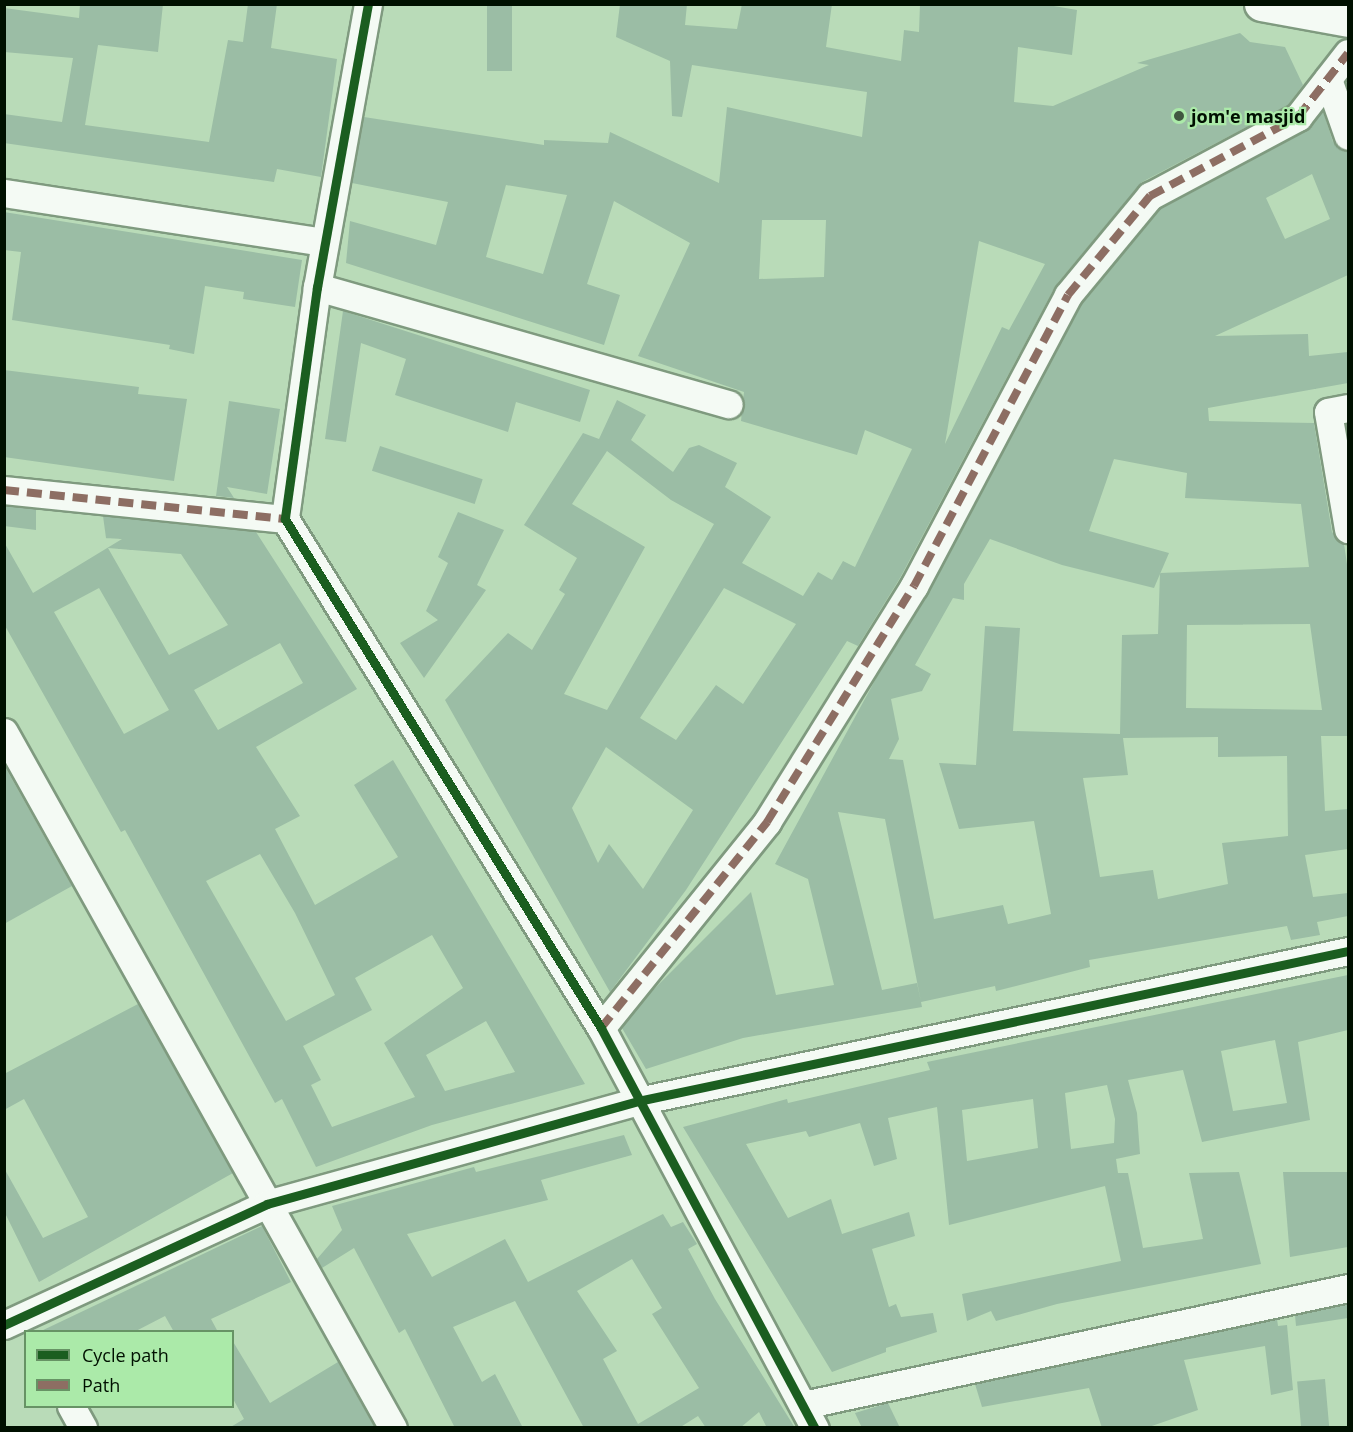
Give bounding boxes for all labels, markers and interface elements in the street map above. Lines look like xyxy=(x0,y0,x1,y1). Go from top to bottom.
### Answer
place label: jom'e masjid xyxy=(1191,105,1305,127)
marker: jom'e masjid xyxy=(1172,109,1186,123)
legend xyxy=(24,1330,234,1408)
text: Cycle path xyxy=(82,1343,169,1367)
text: Path xyxy=(82,1373,120,1397)

